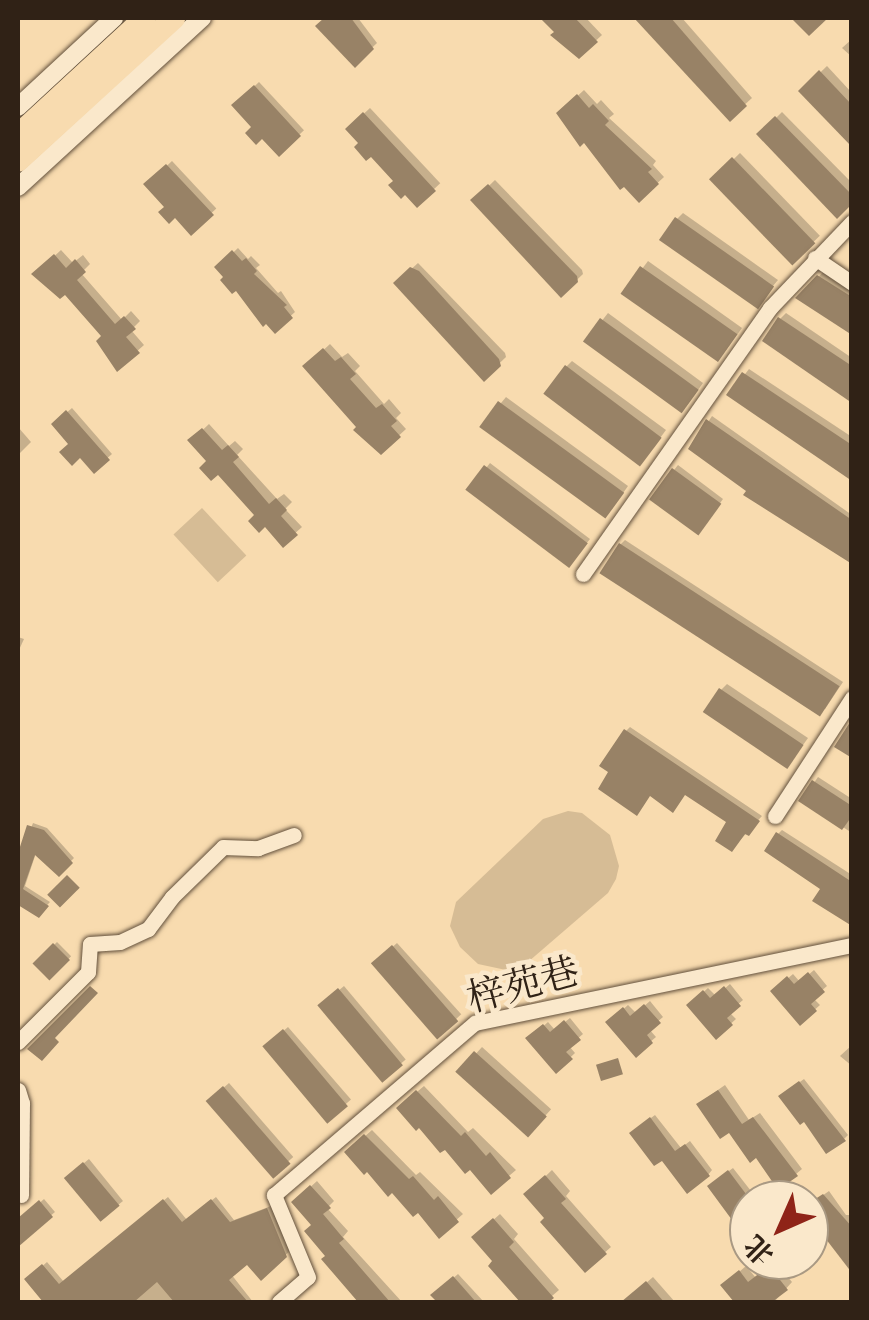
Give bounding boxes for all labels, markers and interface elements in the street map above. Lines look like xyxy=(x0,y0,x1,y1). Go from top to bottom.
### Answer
street label: 梓苑巷 xyxy=(462,948,584,1022)
north arrow xyxy=(729,1180,829,1280)
text: 北 xyxy=(737,1229,780,1272)

